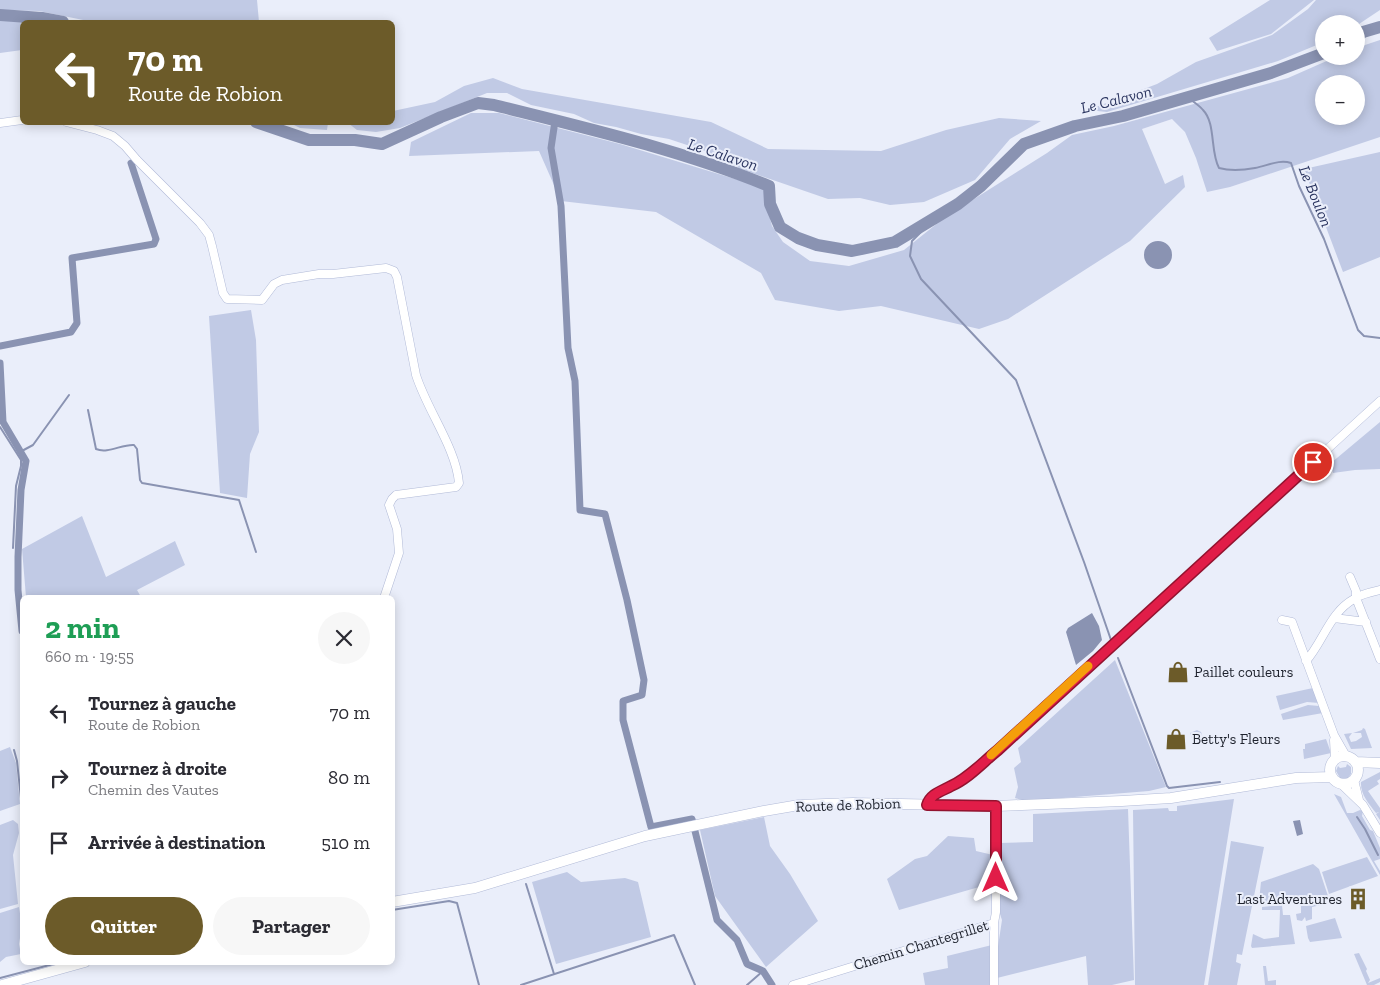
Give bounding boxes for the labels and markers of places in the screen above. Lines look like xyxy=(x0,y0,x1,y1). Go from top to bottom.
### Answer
pin xyxy=(1292,441,1334,483)
shop icon: Paillet couleurs xyxy=(1165,659,1191,685)
place label: Paillet couleurs xyxy=(1194,663,1293,681)
shop icon: Betty's Fleurs xyxy=(1163,726,1189,752)
place label: Betty's Fleurs xyxy=(1192,730,1280,748)
building icon: Last Adventures xyxy=(1345,886,1371,912)
place label: Last Adventures xyxy=(1237,890,1342,908)

